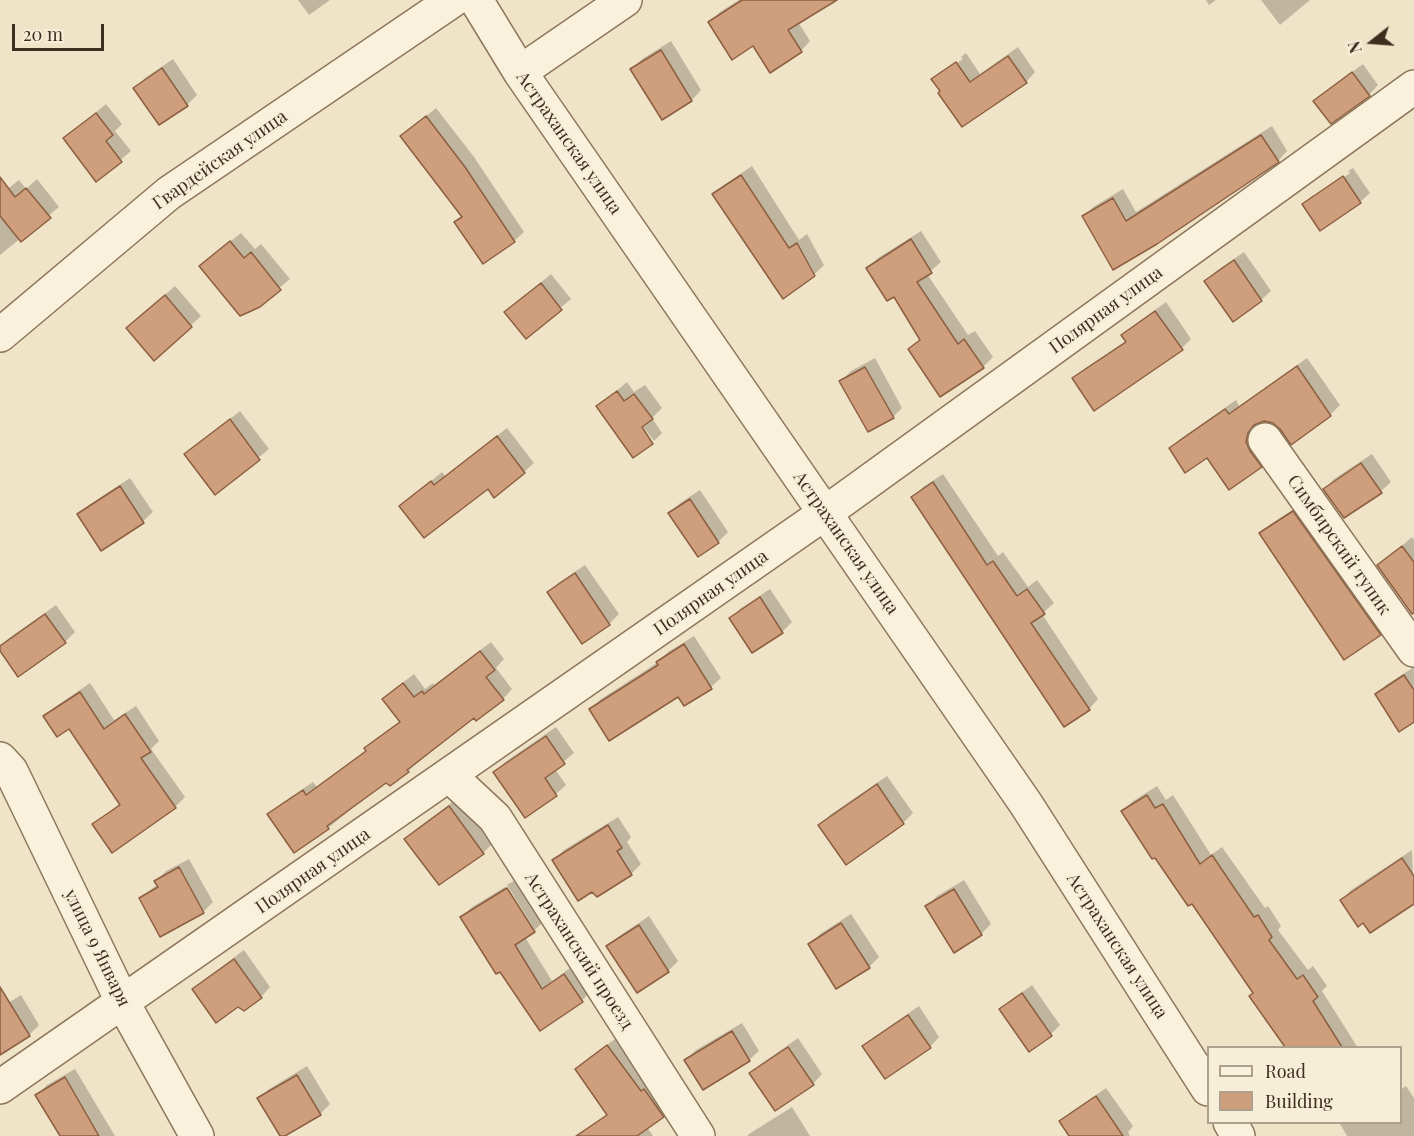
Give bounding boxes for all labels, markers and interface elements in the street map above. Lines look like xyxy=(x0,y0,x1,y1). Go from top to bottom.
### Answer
scale bar xyxy=(15,12,106,50)
north arrow xyxy=(1342,12,1402,72)
text: 20 m xyxy=(23,22,63,46)
text: N xyxy=(1343,39,1366,56)
street label: Астраханская улица xyxy=(512,67,626,219)
street label: Гвардейская улица xyxy=(149,106,291,214)
street label: Полярная улица xyxy=(1045,262,1167,358)
street label: Астраханская улица xyxy=(789,467,903,619)
street label: Симбирский тупик xyxy=(1283,471,1395,619)
street label: Полярная улица xyxy=(650,545,772,641)
street label: Полярная улица xyxy=(252,823,374,919)
street label: Астраханский проезд xyxy=(520,868,638,1034)
street label: Астраханская улица xyxy=(1062,869,1172,1023)
street label: улица 9 Января xyxy=(59,886,135,1010)
legend xyxy=(1207,1046,1402,1124)
text: Road xyxy=(1265,1059,1306,1083)
text: Building xyxy=(1265,1089,1333,1113)

